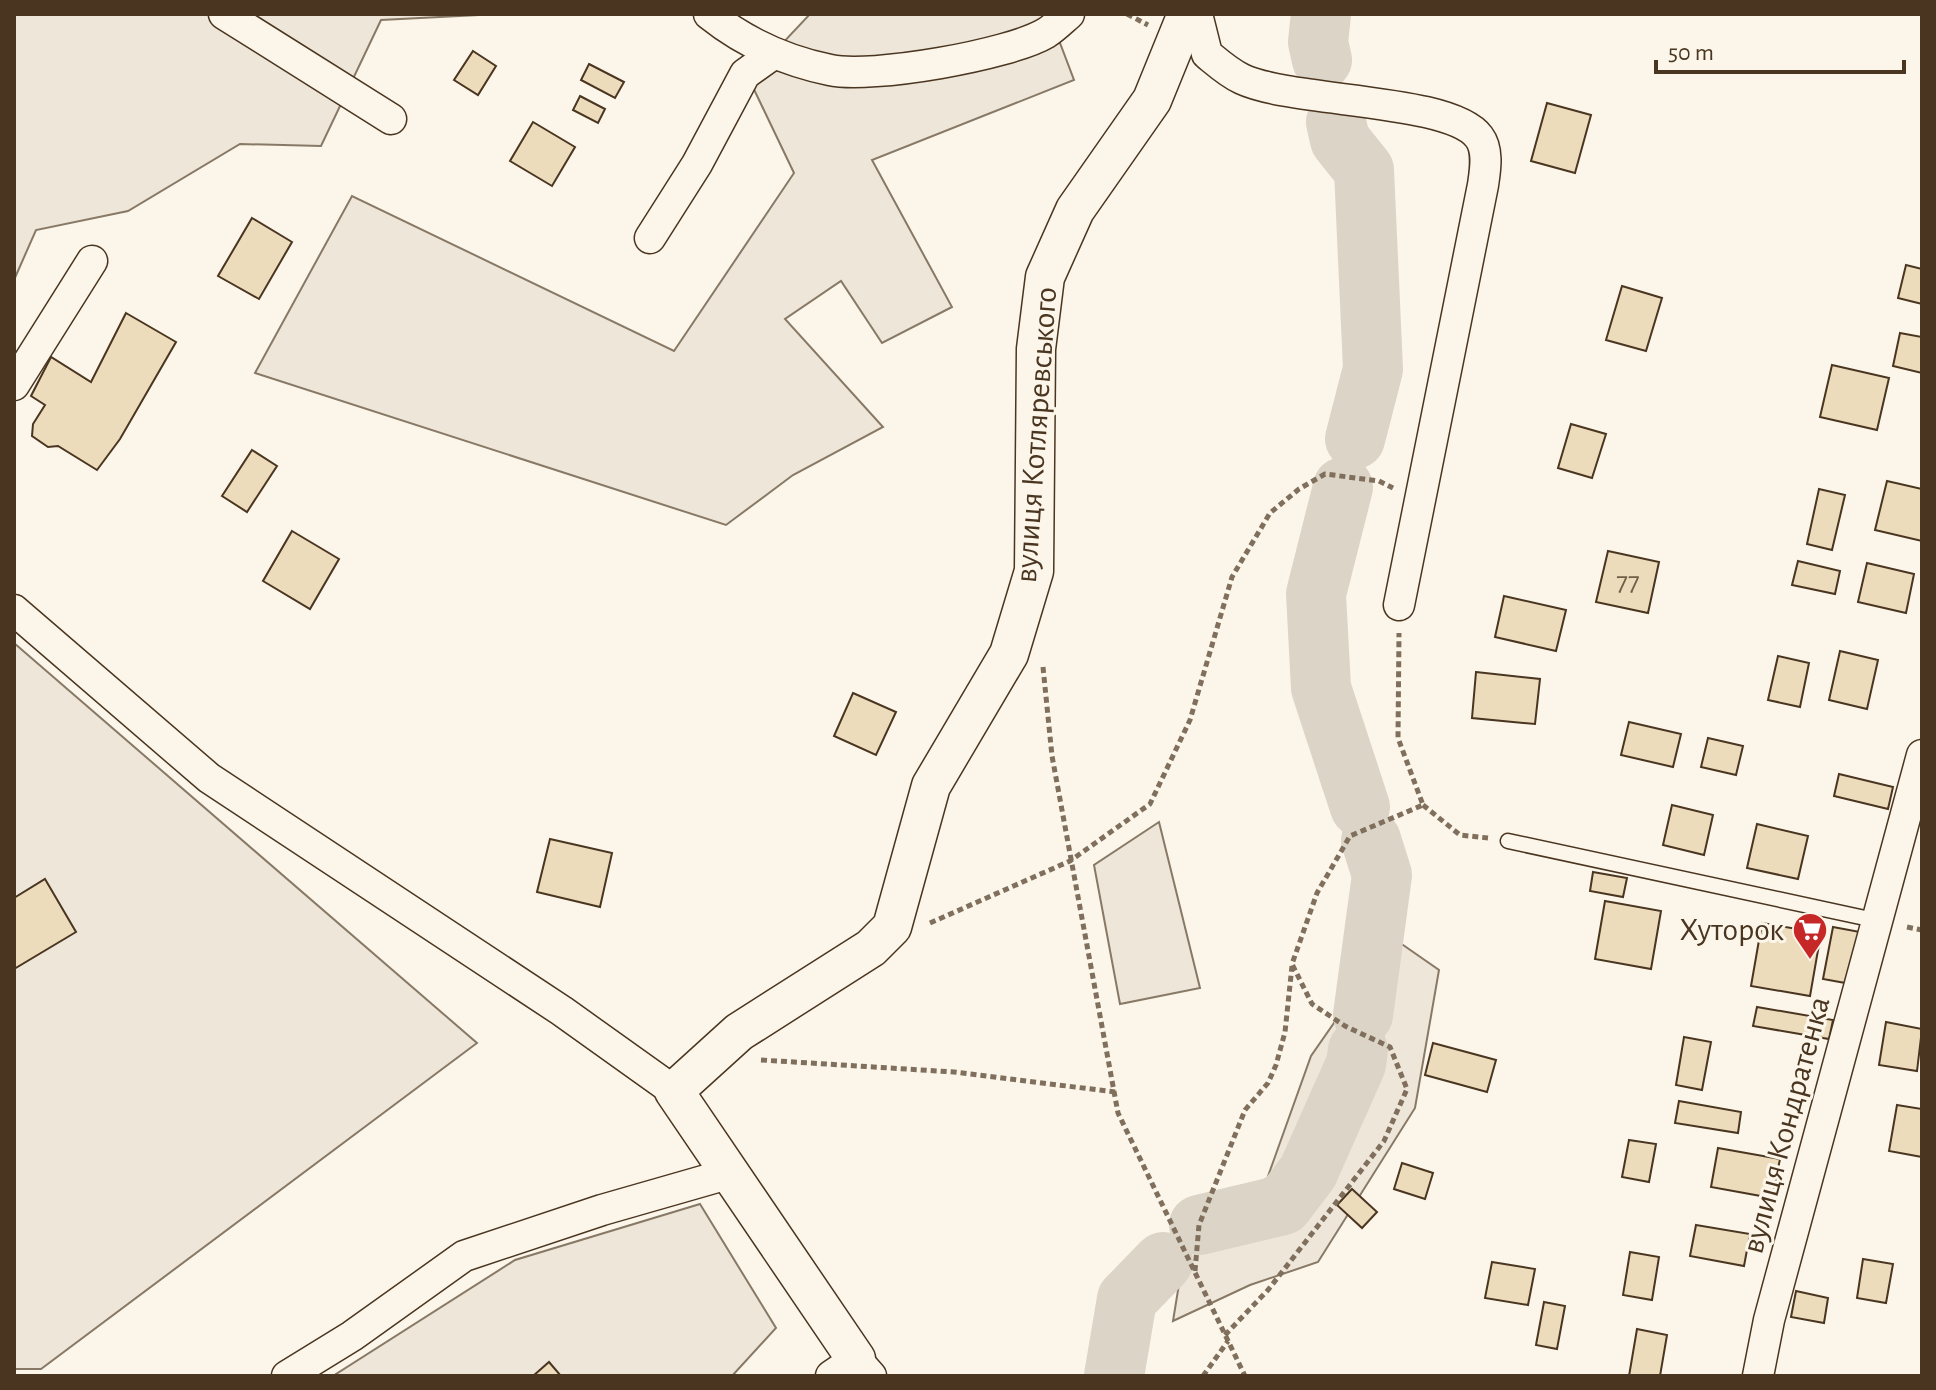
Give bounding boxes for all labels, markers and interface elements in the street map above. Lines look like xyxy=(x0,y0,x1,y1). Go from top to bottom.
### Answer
scale bar xyxy=(1656,24,1904,74)
text: 50 m xyxy=(1668,41,1714,65)
street label: вулиця Котляревського xyxy=(1010,286,1062,584)
house number: 77 xyxy=(1616,568,1640,596)
supermarket icon: Хуторок xyxy=(1791,911,1829,961)
place label: Хуторок xyxy=(1679,914,1784,946)
street label: вулиця Кондратенка xyxy=(1736,993,1836,1257)

